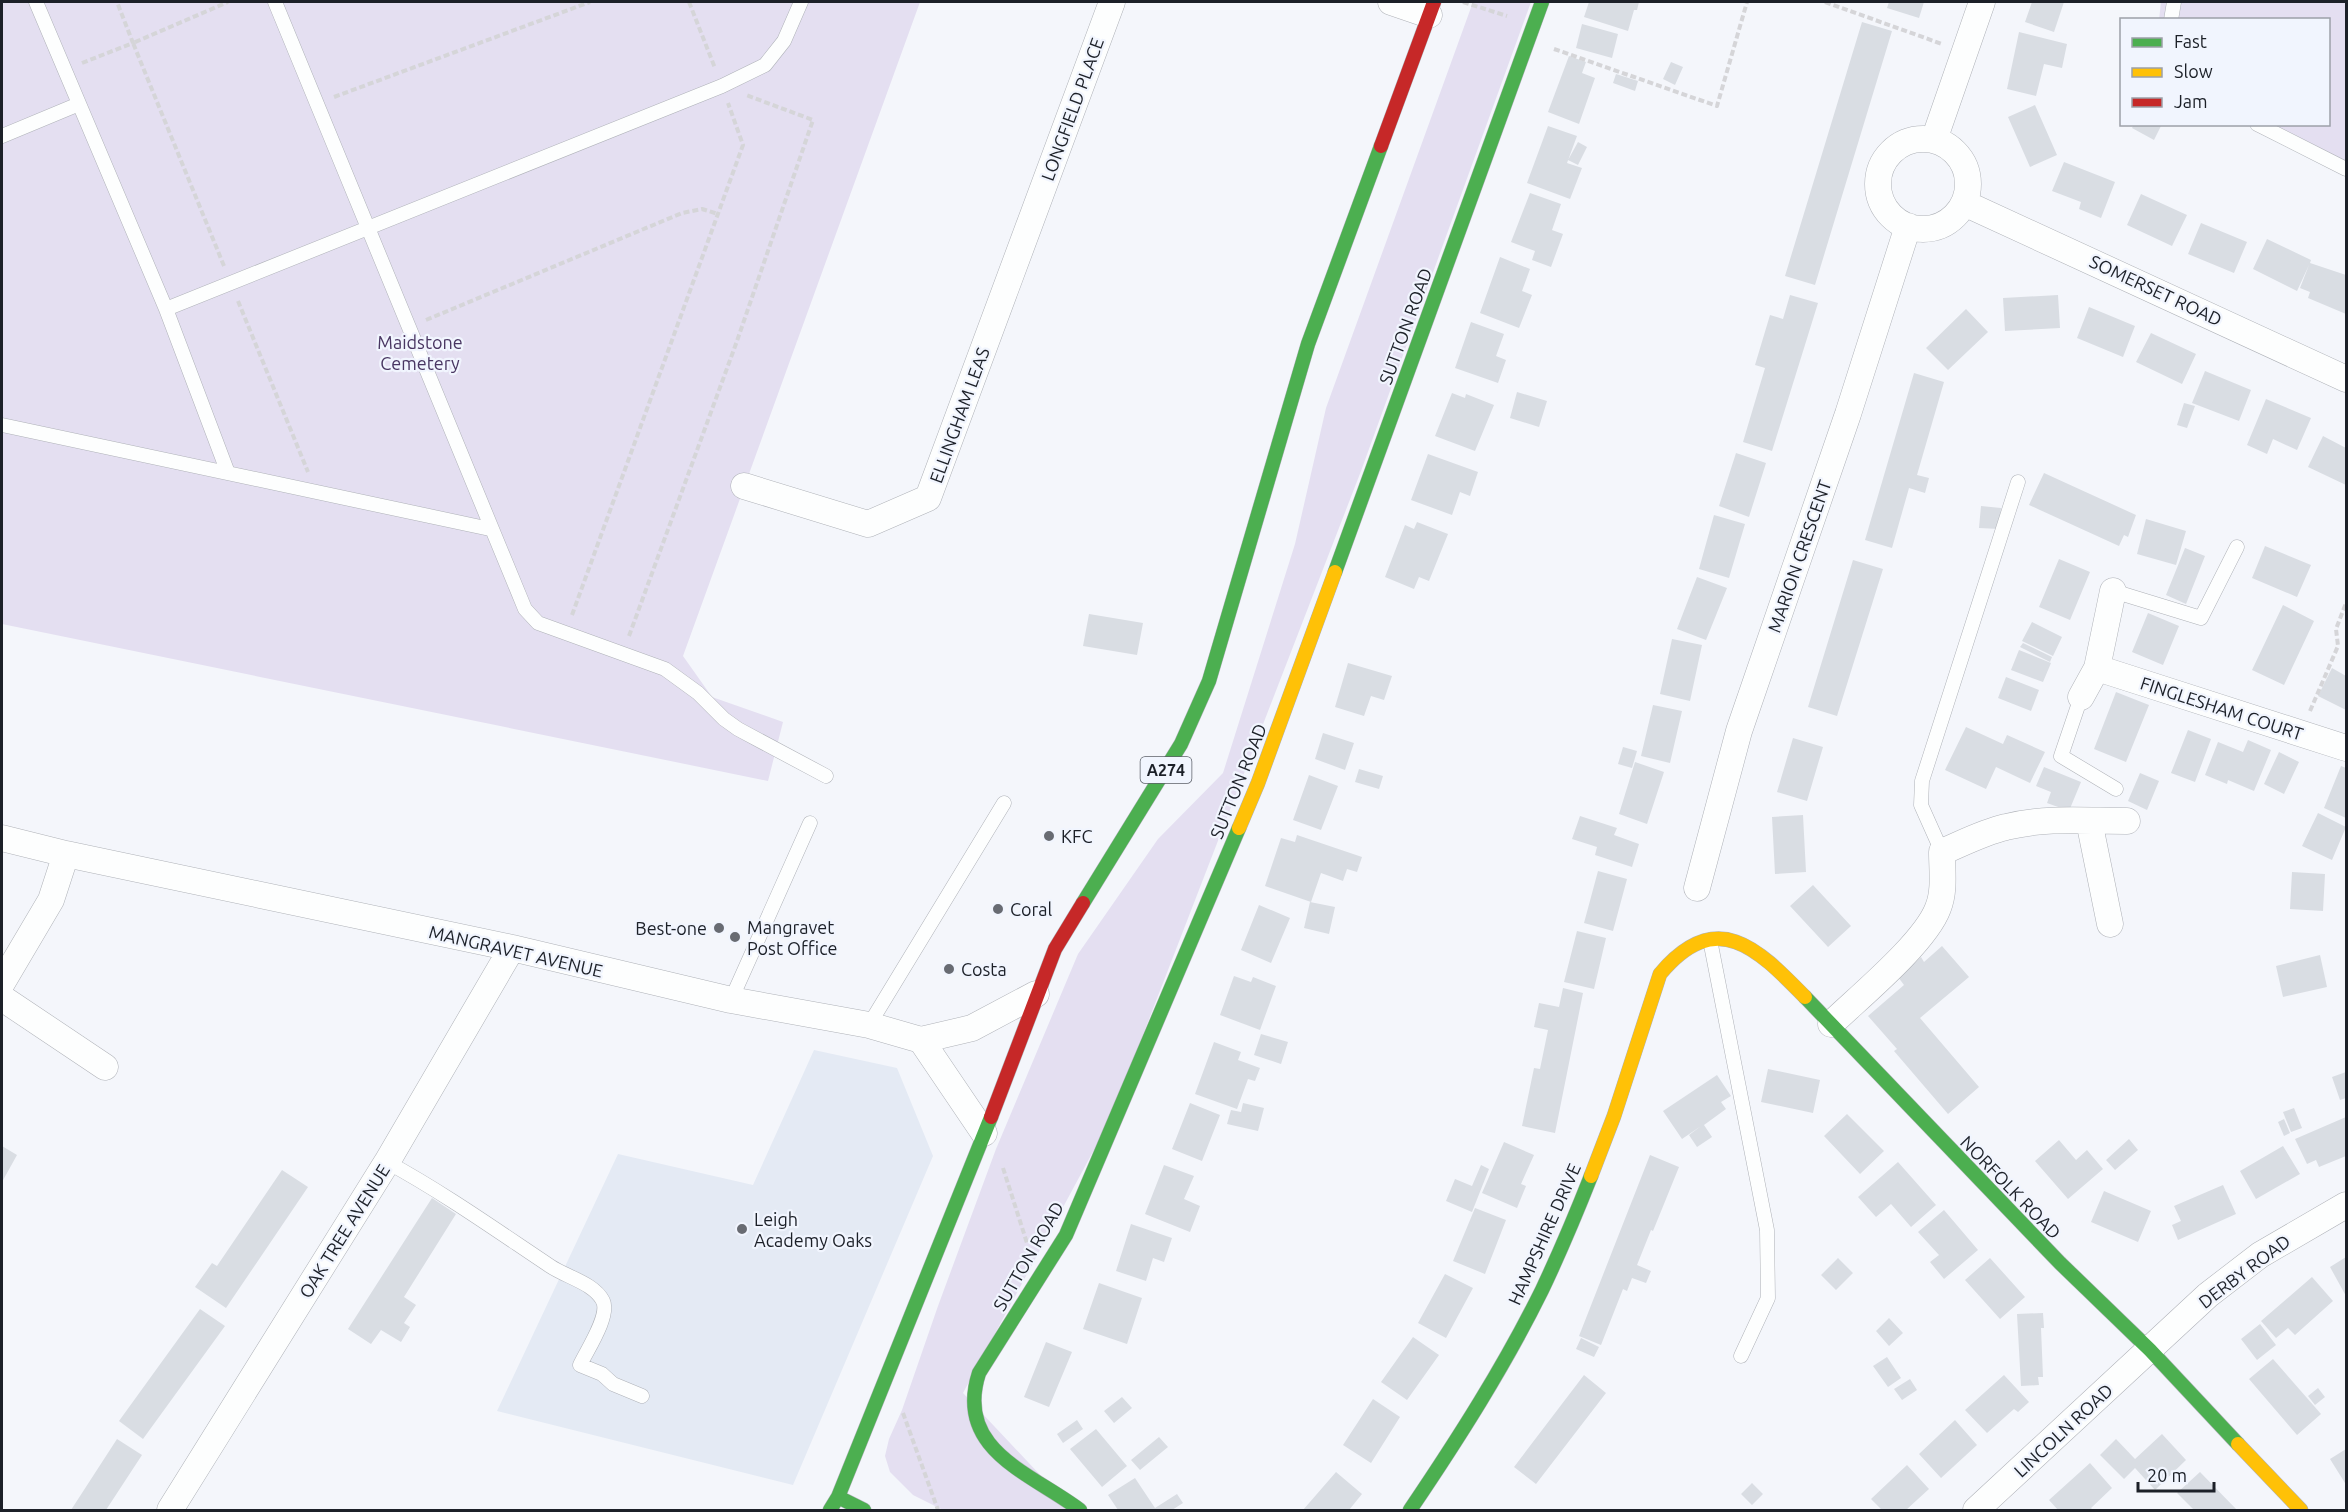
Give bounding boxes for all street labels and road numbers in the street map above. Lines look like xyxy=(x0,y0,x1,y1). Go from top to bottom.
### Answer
street label: LONGFIELD PLACE xyxy=(1037,35,1107,183)
street label: SOMERSET ROAD xyxy=(2087,251,2225,329)
street label: SUTTON ROAD xyxy=(1375,265,1435,387)
street label: ELLINGHAM LEAS xyxy=(925,344,993,486)
street label: MARION CRESCENT xyxy=(1764,477,1834,635)
street label: FINGLESHAM COURT xyxy=(2138,672,2306,744)
street label: SUTTON ROAD xyxy=(1206,721,1270,841)
road number: A274 xyxy=(1140,757,1192,783)
street label: MANGRAVET AVENUE xyxy=(427,921,605,981)
street label: NORFOLK ROAD xyxy=(1957,1131,2065,1243)
street label: HAMPSHIRE DRIVE xyxy=(1504,1160,1584,1308)
street label: OAK TREE AVENUE xyxy=(295,1161,393,1301)
street label: SUTTON ROAD xyxy=(989,1198,1067,1314)
street label: DERBY ROAD xyxy=(2194,1230,2294,1312)
street label: LINCOLN ROAD xyxy=(2010,1379,2116,1481)

